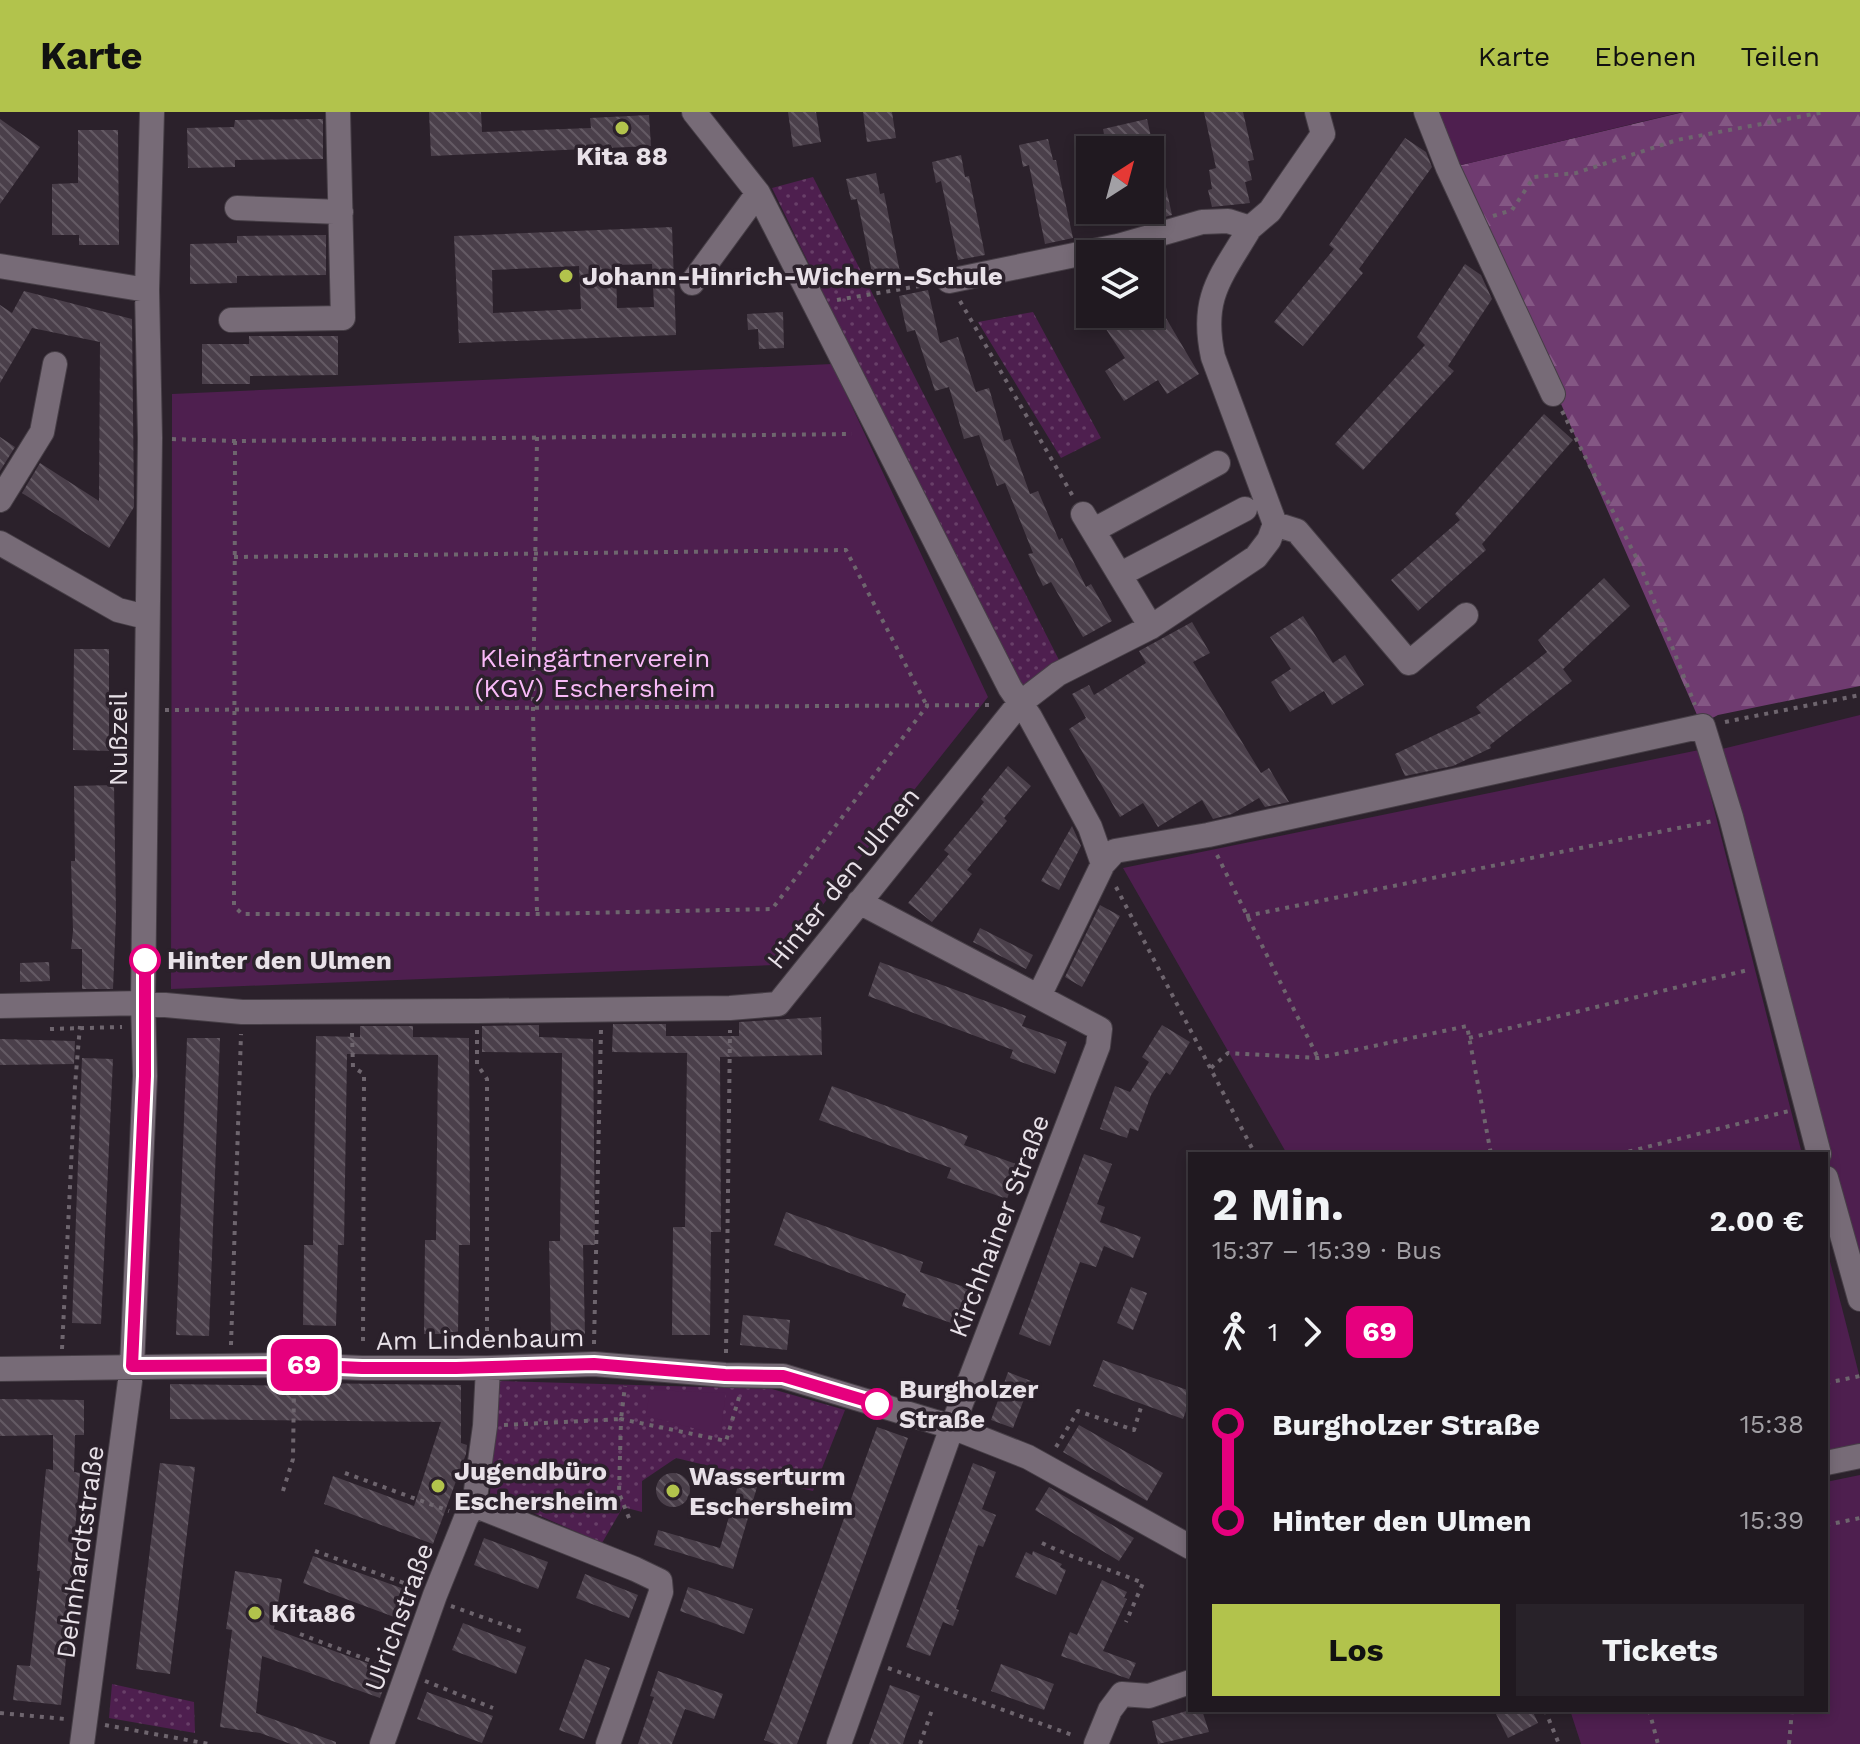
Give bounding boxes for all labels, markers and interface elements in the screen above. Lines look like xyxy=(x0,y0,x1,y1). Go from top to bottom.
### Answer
text: Karte xyxy=(40,34,143,78)
text: Karte xyxy=(1478,40,1550,73)
text: Ebenen xyxy=(1594,40,1697,73)
text: Teilen xyxy=(1741,40,1820,73)
marker: Kita 88 xyxy=(613,119,631,137)
north arrow xyxy=(1076,136,1164,224)
map controls xyxy=(1076,136,1164,328)
place label: Kita 88 xyxy=(576,141,668,171)
button: layers xyxy=(1076,240,1164,328)
place label: Johann-Hinrich-Wichern-Schule xyxy=(582,261,1003,291)
marker: Johann-Hinrich-Wichern-Schule xyxy=(557,267,575,285)
park label: Kleingärtnerverein (KGV) Eschersheim xyxy=(475,643,715,703)
street label: Nußzeil xyxy=(103,692,133,786)
street label: Hinter den Ulmen xyxy=(761,781,925,975)
marker: Hinter den Ulmen xyxy=(130,945,160,975)
place label: Hinter den Ulmen xyxy=(167,945,392,975)
street label: Kirchhainer Straße xyxy=(943,1110,1055,1342)
text: 2 Min. xyxy=(1212,1179,1344,1231)
text: 2.00 € xyxy=(1709,1203,1804,1238)
text: 15:37 – 15:39 · Bus xyxy=(1212,1235,1442,1265)
icon: walk xyxy=(1212,1310,1256,1354)
icon: forward xyxy=(1290,1310,1334,1354)
text: 69 xyxy=(1362,1315,1397,1348)
text: 1 xyxy=(1268,1317,1278,1347)
street label: Am Lindenbaum xyxy=(375,1322,585,1356)
line badge: 69 xyxy=(268,1339,340,1391)
text: 69 xyxy=(287,1348,321,1381)
place label: Burgholzer Straße xyxy=(899,1374,1039,1434)
marker: Burgholzer Straße xyxy=(862,1389,892,1419)
text: Burgholzer Straße xyxy=(1272,1407,1540,1442)
text: 15:38 xyxy=(1740,1409,1804,1439)
street label: Dehnhardtstraße xyxy=(50,1444,110,1660)
place label: Jugendbüro Eschersheim xyxy=(454,1456,618,1516)
place label: Wasserturm Eschersheim xyxy=(689,1461,853,1521)
marker: Jugendbüro Eschersheim xyxy=(429,1477,447,1495)
marker: Wasserturm Eschersheim xyxy=(664,1482,682,1500)
text: Hinter den Ulmen xyxy=(1272,1503,1532,1538)
text: 15:39 xyxy=(1740,1505,1804,1535)
street label: Ulrichstraße xyxy=(358,1539,440,1695)
place label: Kita86 xyxy=(271,1598,356,1628)
marker: Kita86 xyxy=(246,1604,264,1622)
button: Los xyxy=(1212,1604,1500,1696)
button: Tickets xyxy=(1516,1604,1804,1696)

